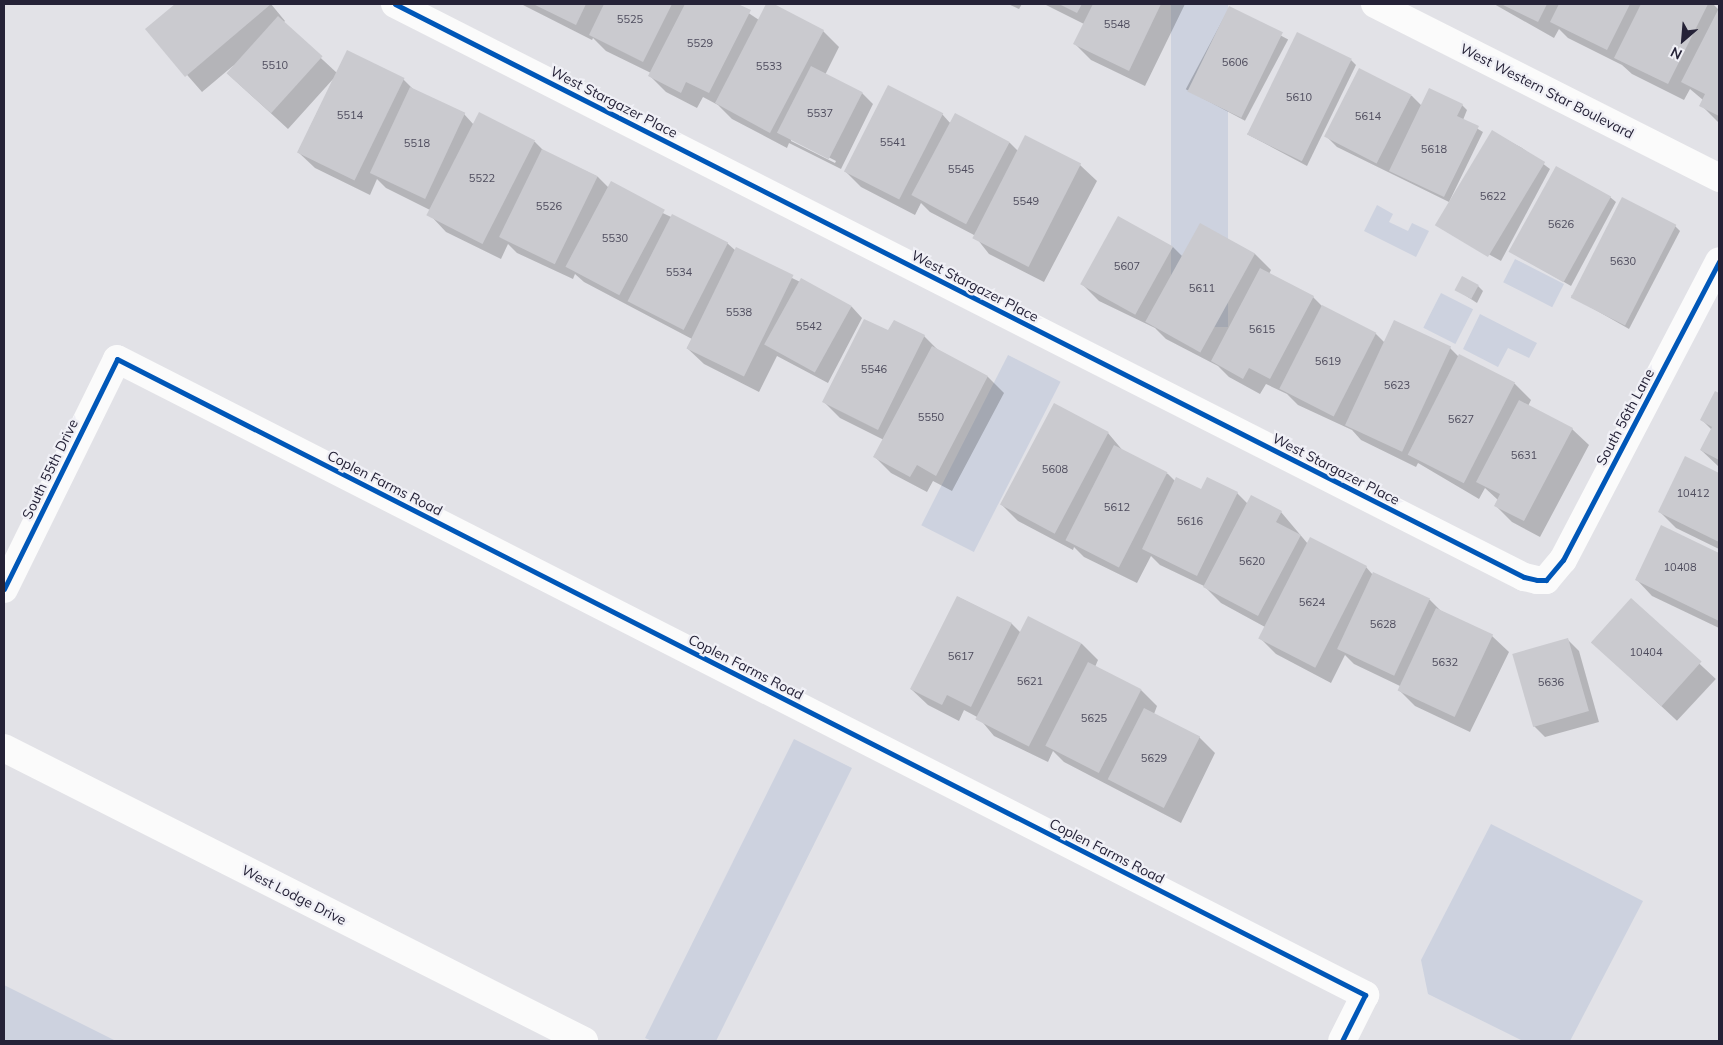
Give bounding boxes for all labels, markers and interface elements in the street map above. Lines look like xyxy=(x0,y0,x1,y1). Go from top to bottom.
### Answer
house number: 5525 xyxy=(617,12,643,26)
north arrow xyxy=(1658,15,1708,65)
house number: 5548 xyxy=(1104,17,1130,31)
house number: 5529 xyxy=(687,36,713,50)
street label: West Western Star Boulevard xyxy=(1457,40,1637,142)
text: N xyxy=(1667,43,1685,64)
house number: 5606 xyxy=(1222,55,1248,69)
house number: 5510 xyxy=(262,58,288,72)
house number: 5533 xyxy=(756,59,782,73)
street label: West Stargazer Place xyxy=(548,63,680,141)
house number: 5610 xyxy=(1286,90,1312,104)
house number: 5537 xyxy=(807,106,833,120)
house number: 5514 xyxy=(337,108,363,122)
house number: 5614 xyxy=(1355,109,1381,123)
house number: 5541 xyxy=(880,135,906,149)
house number: 5518 xyxy=(404,136,430,150)
house number: 5618 xyxy=(1421,142,1447,156)
house number: 5545 xyxy=(948,162,974,176)
house number: 5522 xyxy=(469,171,495,185)
house number: 5622 xyxy=(1480,189,1506,203)
house number: 5549 xyxy=(1013,194,1039,208)
house number: 5526 xyxy=(536,199,562,213)
house number: 5626 xyxy=(1548,217,1574,231)
house number: 5530 xyxy=(602,231,628,245)
street label: West Stargazer Place xyxy=(909,247,1041,325)
house number: 5630 xyxy=(1610,254,1636,268)
house number: 5607 xyxy=(1114,259,1140,273)
house number: 5534 xyxy=(666,265,692,279)
house number: 5611 xyxy=(1189,281,1215,295)
house number: 5538 xyxy=(726,305,752,319)
house number: 5542 xyxy=(796,319,822,333)
house number: 5615 xyxy=(1249,322,1275,336)
house number: 5619 xyxy=(1315,354,1341,368)
house number: 5546 xyxy=(861,362,887,376)
street label: South 56th Lane xyxy=(1592,366,1658,468)
house number: 5623 xyxy=(1384,378,1410,392)
house number: 5550 xyxy=(918,410,944,424)
house number: 5627 xyxy=(1448,412,1474,426)
street label: South 55th Drive xyxy=(19,416,81,522)
street label: West Stargazer Place xyxy=(1270,430,1402,508)
street label: Coplen Farms Road xyxy=(325,447,445,519)
house number: 5631 xyxy=(1511,448,1537,462)
house number: 5608 xyxy=(1042,462,1068,476)
house number: 10412 xyxy=(1677,486,1709,500)
house number: 5612 xyxy=(1104,500,1130,514)
house number: 5616 xyxy=(1177,514,1203,528)
house number: 5620 xyxy=(1239,554,1265,568)
house number: 10408 xyxy=(1664,560,1696,574)
house number: 5624 xyxy=(1299,595,1325,609)
house number: 5628 xyxy=(1370,617,1396,631)
street label: Coplen Farms Road xyxy=(686,631,806,703)
house number: 10404 xyxy=(1630,645,1662,659)
house number: 5617 xyxy=(948,649,974,663)
house number: 5632 xyxy=(1432,655,1458,669)
house number: 5621 xyxy=(1017,674,1043,688)
house number: 5636 xyxy=(1538,675,1564,689)
house number: 5625 xyxy=(1081,711,1107,725)
house number: 5629 xyxy=(1141,751,1167,765)
street label: Coplen Farms Road xyxy=(1047,815,1167,887)
street label: West Lodge Drive xyxy=(239,861,349,929)

